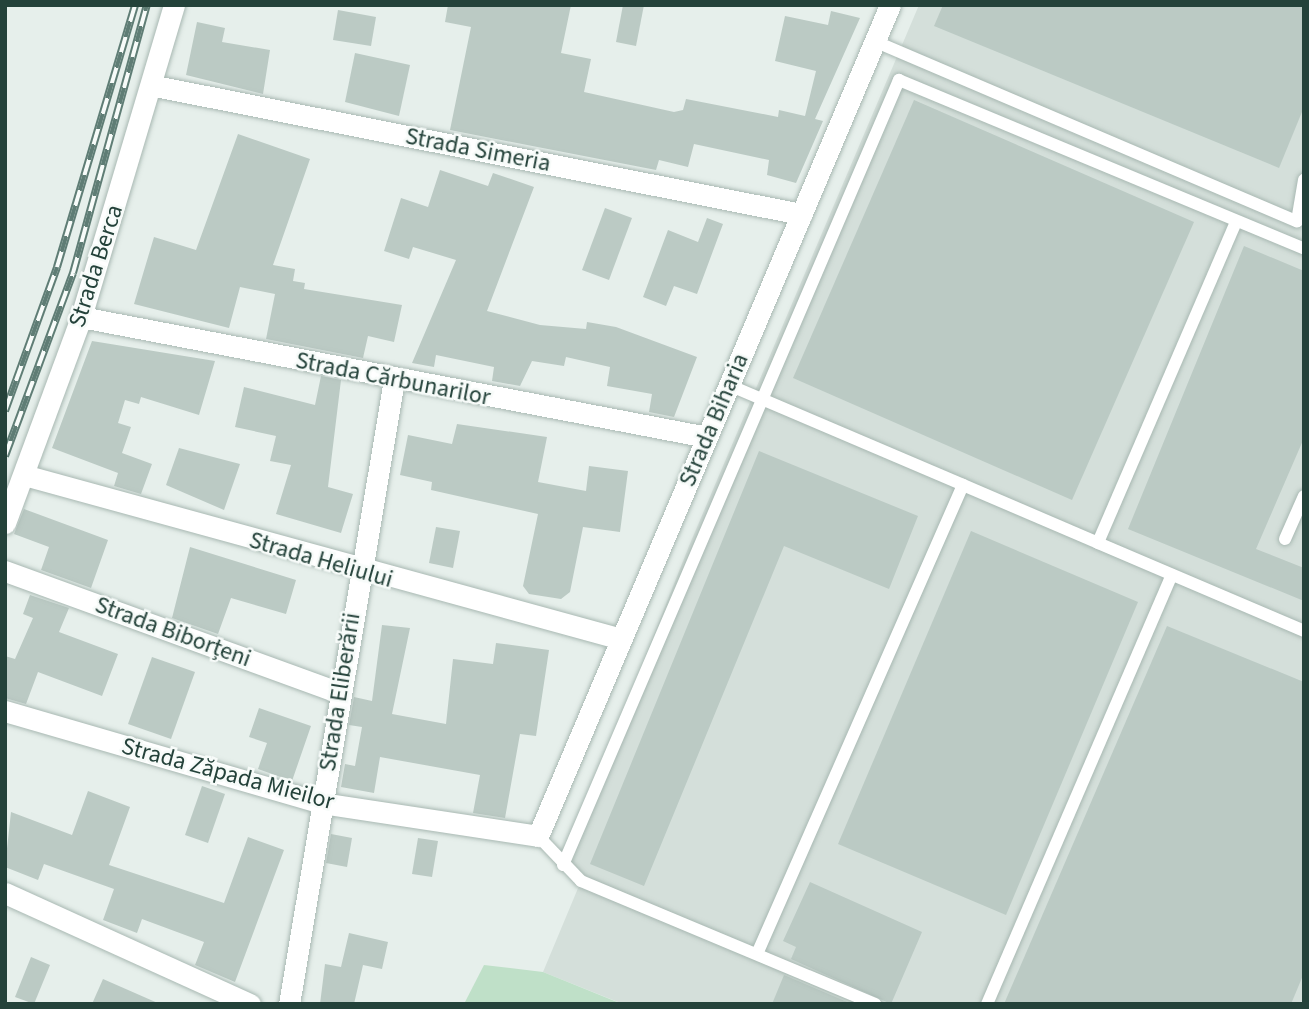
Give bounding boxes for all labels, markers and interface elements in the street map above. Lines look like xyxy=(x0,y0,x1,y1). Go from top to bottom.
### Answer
street label: Strada Simeria xyxy=(403,122,553,178)
street label: Strada Berca xyxy=(63,201,129,331)
street label: Strada Cărbunarilor xyxy=(293,346,493,412)
street label: Strada Biharia xyxy=(673,349,755,491)
street label: Strada Heliului xyxy=(246,526,396,594)
street label: Strada Biborțeni xyxy=(91,590,255,674)
street label: Strada Eliberării xyxy=(313,611,367,773)
street label: Strada Zăpada Mieilor xyxy=(119,732,337,816)

